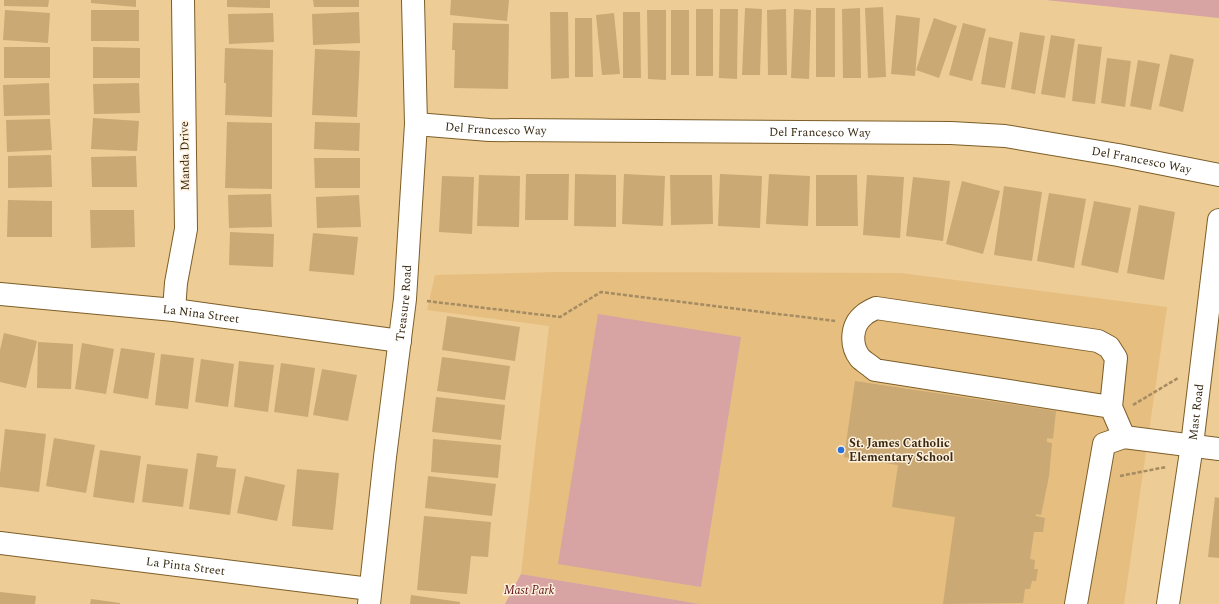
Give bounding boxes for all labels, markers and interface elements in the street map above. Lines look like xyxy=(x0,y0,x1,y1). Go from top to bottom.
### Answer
street label: Del Francesco Way xyxy=(444,117,548,140)
street label: Manda Drive xyxy=(175,121,195,191)
street label: Del Francesco Way xyxy=(769,122,872,142)
street label: Del Francesco Way xyxy=(1090,141,1194,179)
street label: Treasure Road xyxy=(390,264,417,342)
street label: La Nina Street xyxy=(162,300,241,328)
street label: Mast Road xyxy=(1183,382,1209,441)
place label: St. James Catholic Elementary School xyxy=(849,434,953,467)
marker: St. James Catholic Elementary School xyxy=(836,445,846,455)
street label: La Pinta Street xyxy=(145,552,226,580)
park label: Mast Park xyxy=(504,581,555,600)

